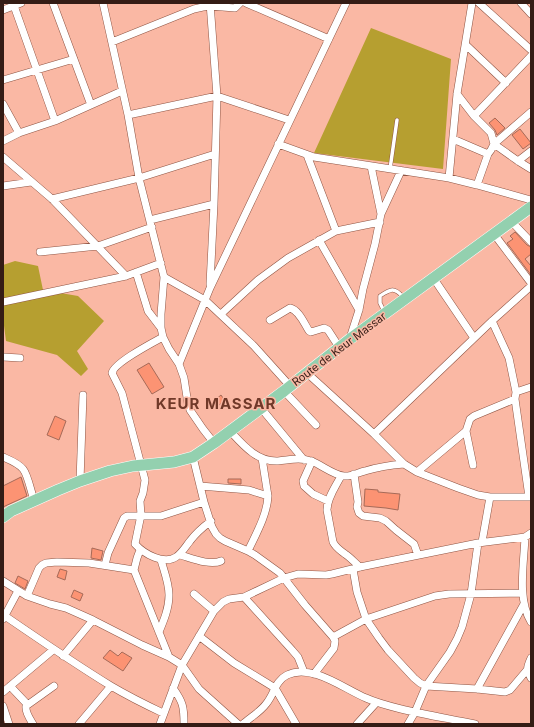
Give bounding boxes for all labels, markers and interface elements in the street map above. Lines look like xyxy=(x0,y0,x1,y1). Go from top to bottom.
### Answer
street label: Route de Keur Massar xyxy=(289,309,389,389)
district label: KEUR MASSAR xyxy=(156,394,276,413)

